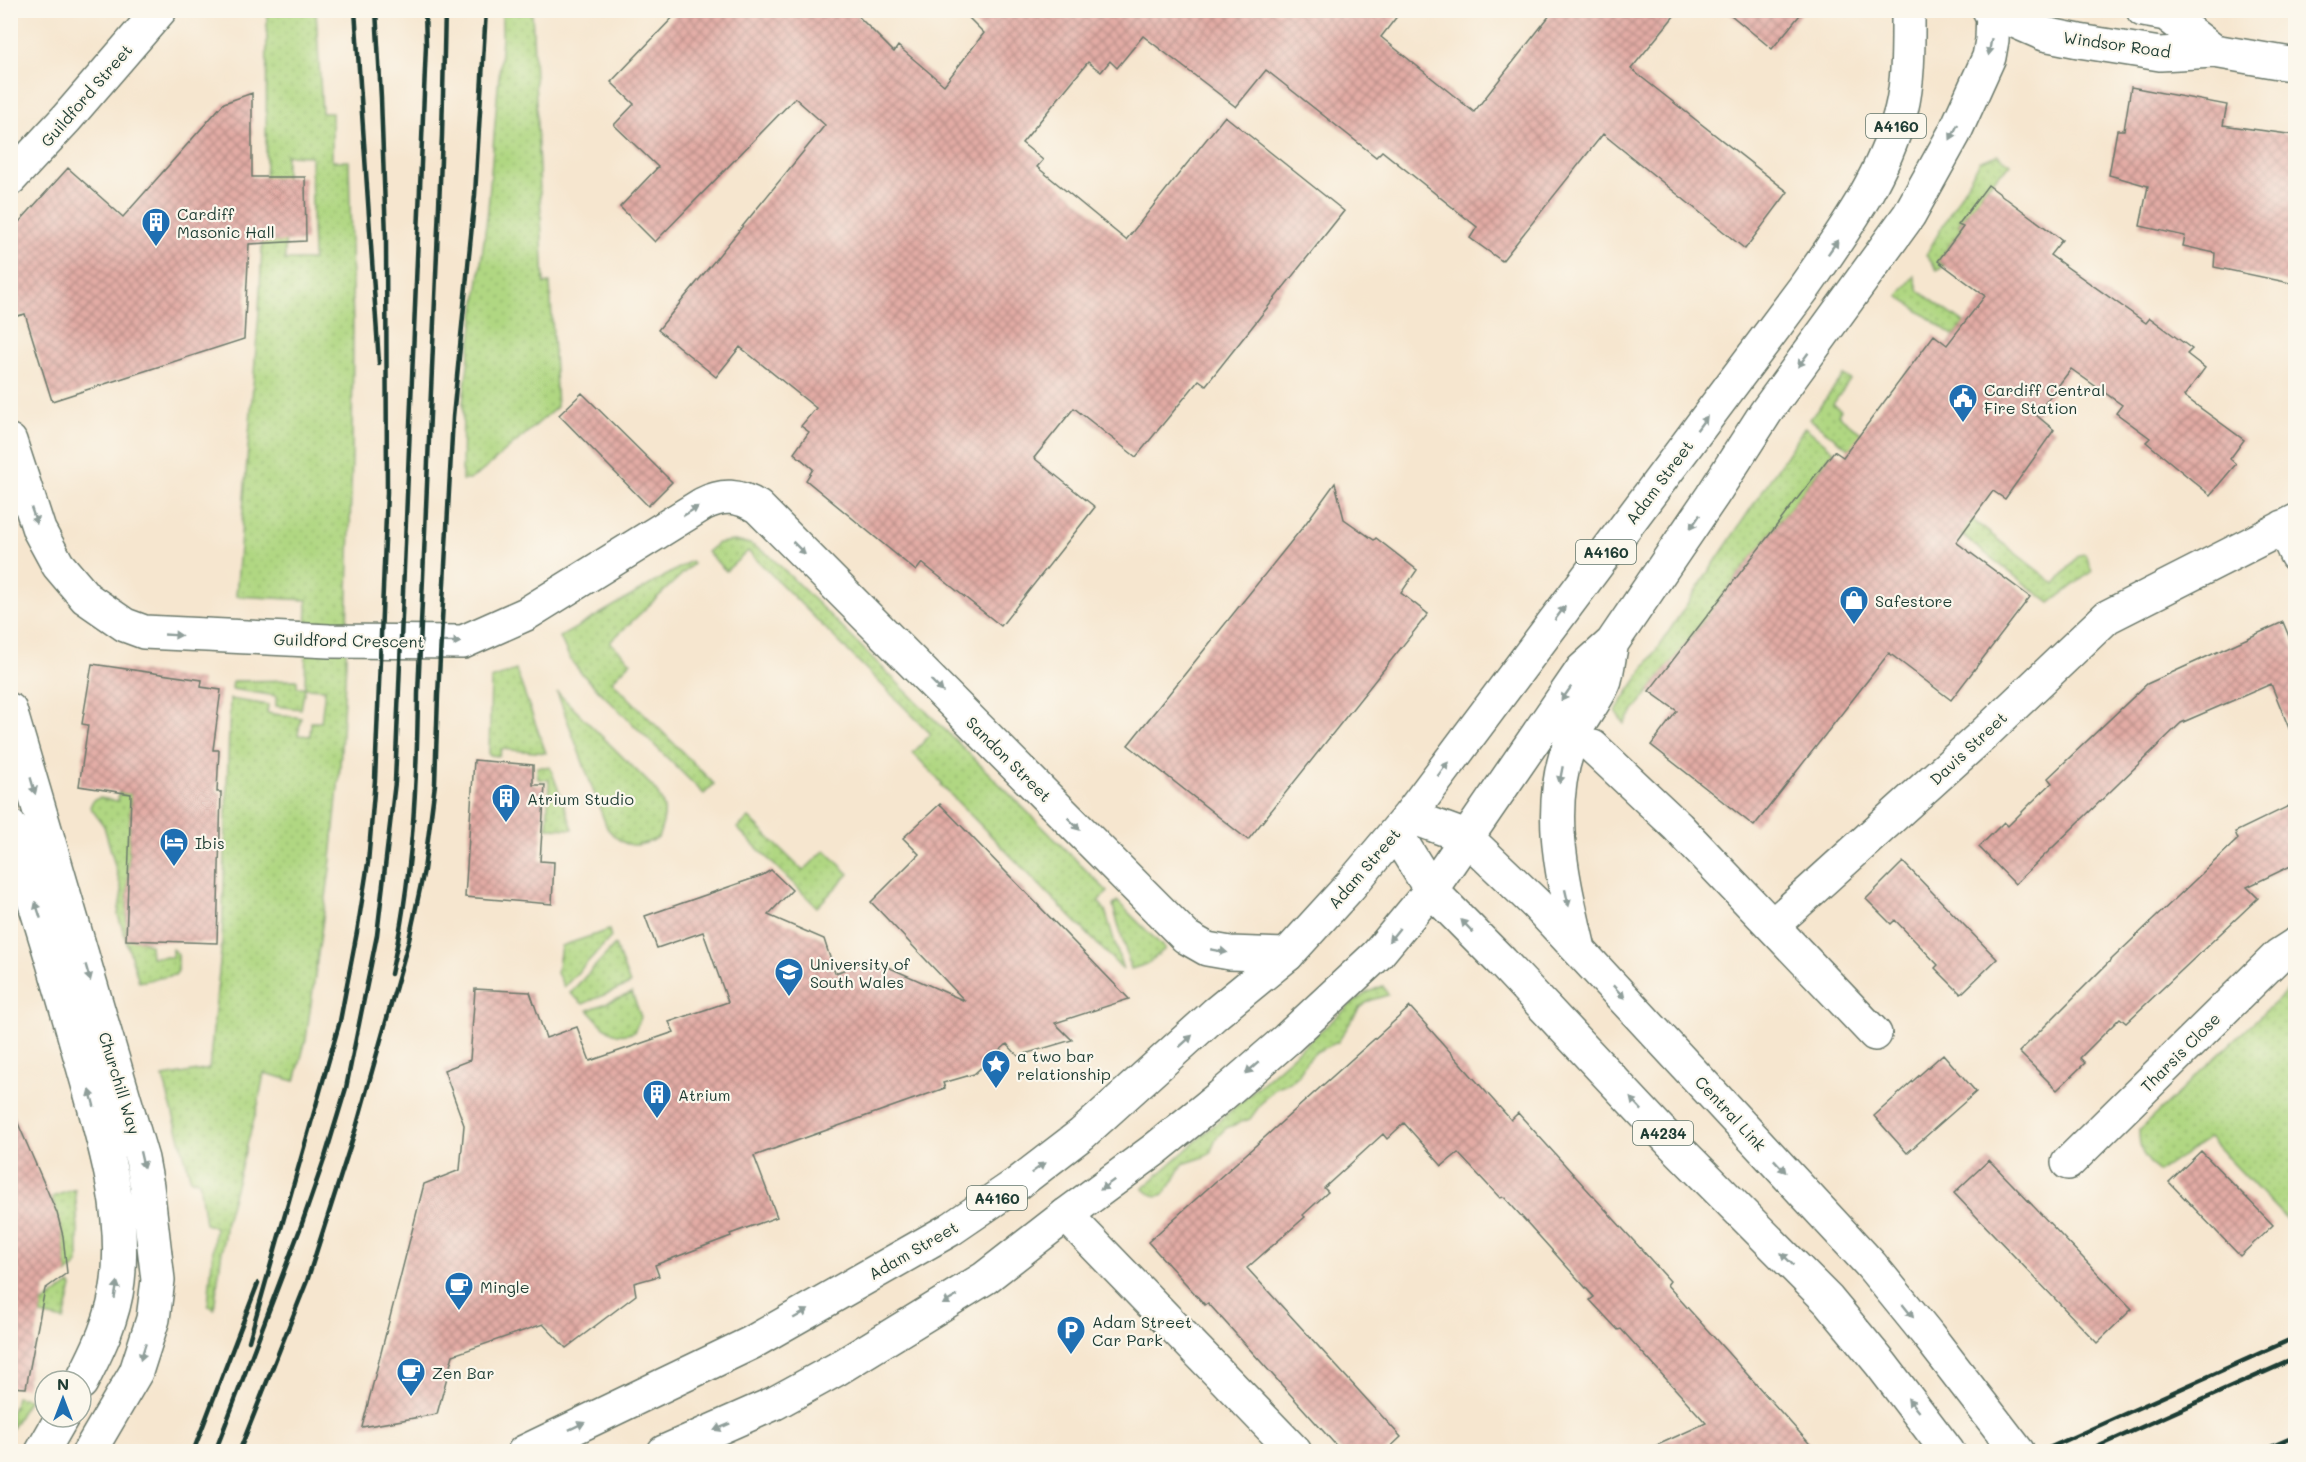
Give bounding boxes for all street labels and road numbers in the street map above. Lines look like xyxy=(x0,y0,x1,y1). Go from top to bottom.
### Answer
street label: Windsor Road xyxy=(2062,26,2172,62)
street label: Guildford Street xyxy=(36,39,136,151)
road number: A4160 xyxy=(1866,114,1926,138)
street label: Adam Street xyxy=(1621,436,1697,528)
road number: A4160 xyxy=(1576,540,1636,564)
street label: Guildford Crescent xyxy=(273,628,425,652)
street label: Davis Street xyxy=(1925,707,2011,789)
street label: Sandon Street xyxy=(962,712,1056,806)
street label: Adam Street xyxy=(1323,823,1405,913)
street label: Tharsis Close xyxy=(2136,1008,2224,1096)
street label: Churchill Way xyxy=(94,1029,146,1137)
street label: Central Link xyxy=(1691,1071,1771,1155)
road number: A4234 xyxy=(1633,1121,1693,1145)
road number: A4160 xyxy=(967,1186,1027,1210)
street label: Adam Street xyxy=(864,1216,962,1284)

